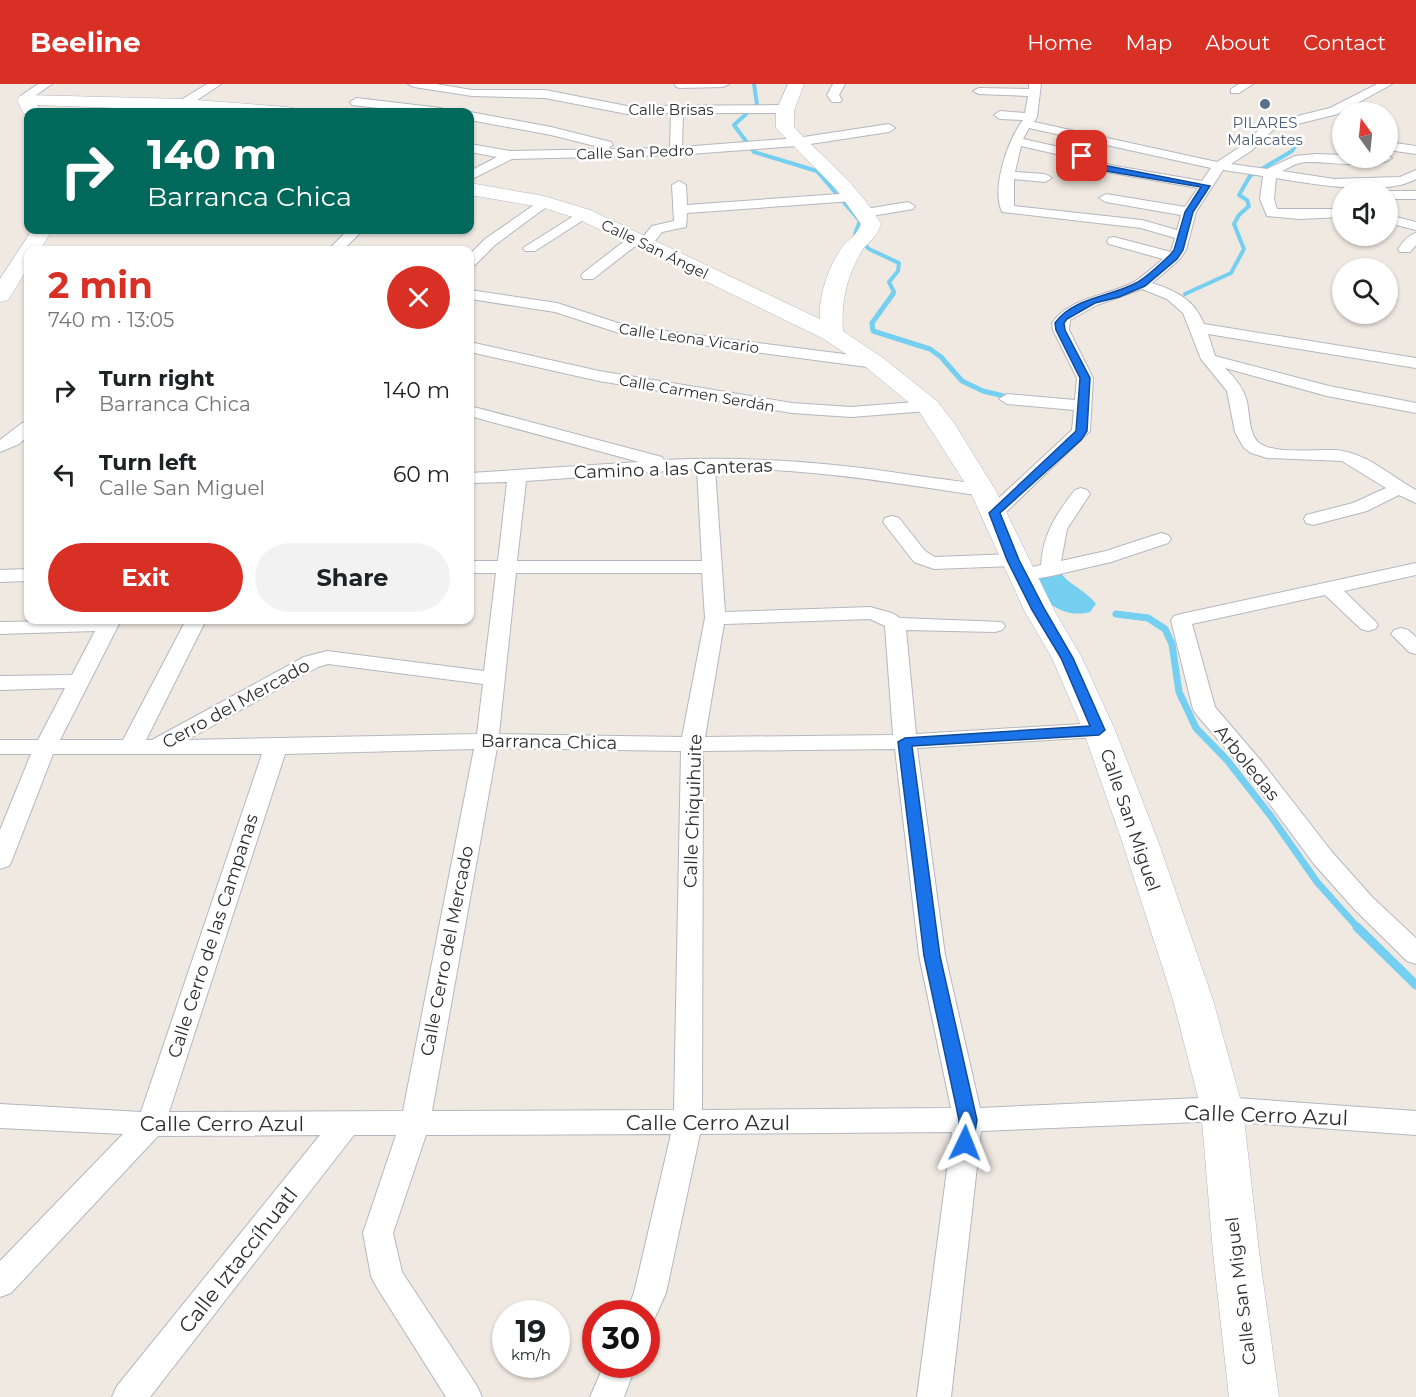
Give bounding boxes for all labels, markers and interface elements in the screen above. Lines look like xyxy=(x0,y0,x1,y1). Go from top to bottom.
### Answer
text: Beeline xyxy=(30,25,141,59)
text: Home xyxy=(1027,30,1092,55)
text: Map xyxy=(1125,30,1172,55)
text: About xyxy=(1205,30,1270,55)
text: Contact xyxy=(1303,30,1386,55)
marker: PILARES Malacates xyxy=(1258,97,1272,111)
street label: Calle Brisas xyxy=(628,100,714,119)
north arrow xyxy=(1332,102,1398,168)
map controls xyxy=(1332,102,1398,324)
place label: PILARES Malacates xyxy=(1227,113,1303,149)
text: 140 m xyxy=(147,128,277,180)
pin xyxy=(1056,130,1107,181)
icon: right xyxy=(48,132,126,210)
icon: arrive xyxy=(1065,139,1098,172)
street label: Calle San Pedro xyxy=(576,140,694,164)
text: Barranca Chica xyxy=(147,180,352,213)
button: sound xyxy=(1332,180,1398,246)
street label: Calle San Ángel xyxy=(598,215,712,283)
button: search xyxy=(1332,258,1398,324)
text: 2 min xyxy=(48,263,153,307)
button: close xyxy=(387,266,450,329)
text: 740 m · 13:05 xyxy=(48,308,174,332)
street label: Calle Leona Vicario xyxy=(618,319,760,357)
text: Turn right xyxy=(99,365,214,392)
street label: Calle Carmen Serdán xyxy=(618,370,776,416)
icon: right xyxy=(48,374,81,407)
text: 140 m xyxy=(384,377,450,404)
text: Barranca Chica xyxy=(99,392,251,416)
text: Turn left xyxy=(99,449,197,476)
street label: Camino a las Canteras xyxy=(573,455,773,483)
icon: left xyxy=(48,458,81,491)
text: 60 m xyxy=(393,461,450,488)
text: Calle San Miguel xyxy=(99,476,265,500)
button: Exit xyxy=(48,543,243,612)
button: Share xyxy=(255,543,450,612)
street label: Cerro del Mercado xyxy=(158,654,314,754)
street label: Arboledas xyxy=(1210,721,1284,805)
street label: Barranca Chica xyxy=(481,730,617,754)
street label: Calle Chiquihuite xyxy=(679,733,707,888)
street label: Calle San Miguel xyxy=(1095,746,1165,894)
street label: Calle Cerro de las Campanas xyxy=(163,811,263,1061)
street label: Calle Cerro del Mercado xyxy=(416,844,478,1058)
street label: Calle Cerro Azul xyxy=(1183,1100,1349,1130)
street label: Calle Cerro Azul xyxy=(626,1110,790,1135)
street label: Calle Cerro Azul xyxy=(140,1111,304,1136)
position arrow xyxy=(933,1111,997,1175)
street label: Calle Iztaccíhuatl xyxy=(173,1182,303,1338)
street label: Calle San Miguel xyxy=(1221,1216,1261,1366)
speed limit sign: 30 xyxy=(582,1300,660,1378)
text: 19 xyxy=(516,1313,546,1350)
text: km/h xyxy=(511,1345,551,1364)

